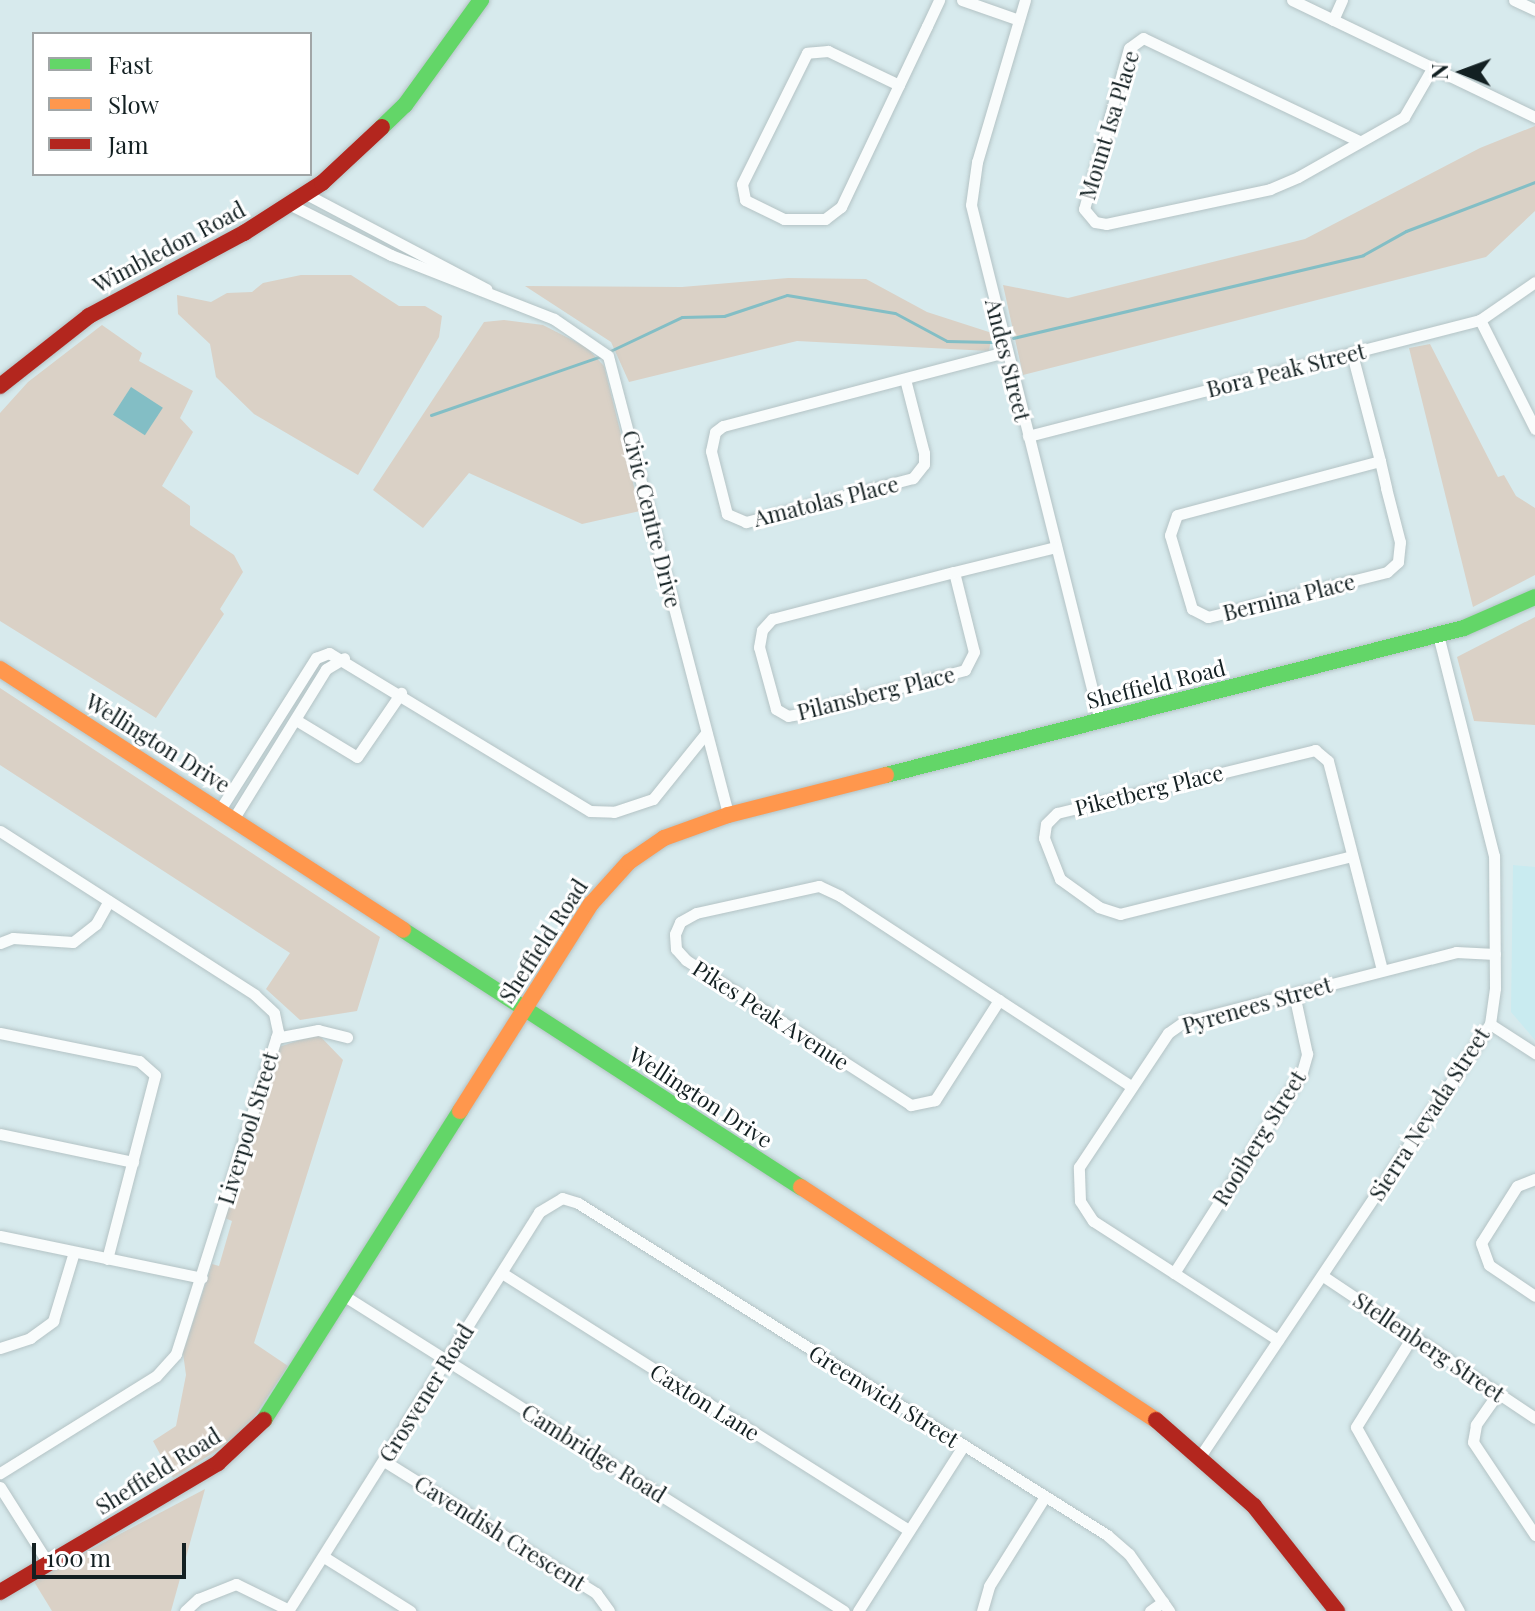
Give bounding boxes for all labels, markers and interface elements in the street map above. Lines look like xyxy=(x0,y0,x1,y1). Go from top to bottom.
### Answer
legend xyxy=(32,32,312,176)
north arrow xyxy=(1423,32,1503,112)
street label: Mount Isa Place xyxy=(1074,47,1144,203)
text: Fast xyxy=(108,48,153,80)
text: N xyxy=(1424,63,1454,80)
text: Slow xyxy=(108,88,159,120)
text: Jam xyxy=(108,128,149,160)
street label: Wimbledon Road xyxy=(89,196,249,298)
street label: Andes Street xyxy=(980,296,1036,424)
street label: Bora Peak Street xyxy=(1204,337,1368,403)
street label: Civic Centre Drive xyxy=(617,428,687,610)
street label: Amatolas Place xyxy=(751,470,901,532)
street label: Bernina Place xyxy=(1220,568,1358,626)
street label: Sheffield Road xyxy=(1084,654,1228,714)
street label: Pilansberg Place xyxy=(794,661,958,725)
street label: Wellington Drive xyxy=(81,688,235,798)
street label: Piketberg Place xyxy=(1072,759,1226,821)
street label: Sheffield Road xyxy=(493,874,593,1008)
street label: Pikes Peak Avenue xyxy=(687,954,855,1076)
street label: Pyrenees Street xyxy=(1179,971,1335,1039)
street label: Sierra Nevada Street xyxy=(1363,1022,1495,1206)
street label: Wellington Drive xyxy=(624,1041,778,1153)
street label: Liverpool Street xyxy=(212,1048,284,1208)
street label: Rooiberg Street xyxy=(1207,1066,1311,1210)
street label: Stellenberg Street xyxy=(1348,1287,1510,1407)
street label: Grosvener Road xyxy=(373,1319,479,1467)
street label: Greenwich Street xyxy=(804,1339,964,1453)
street label: Caxton Lane xyxy=(645,1358,765,1446)
street label: Cambridge Road xyxy=(517,1398,671,1508)
street label: Sheffield Road xyxy=(91,1422,225,1520)
street label: Cavendish Crescent xyxy=(410,1470,590,1596)
scale bar xyxy=(36,1527,190,1577)
text: 100 m xyxy=(46,1541,111,1573)

